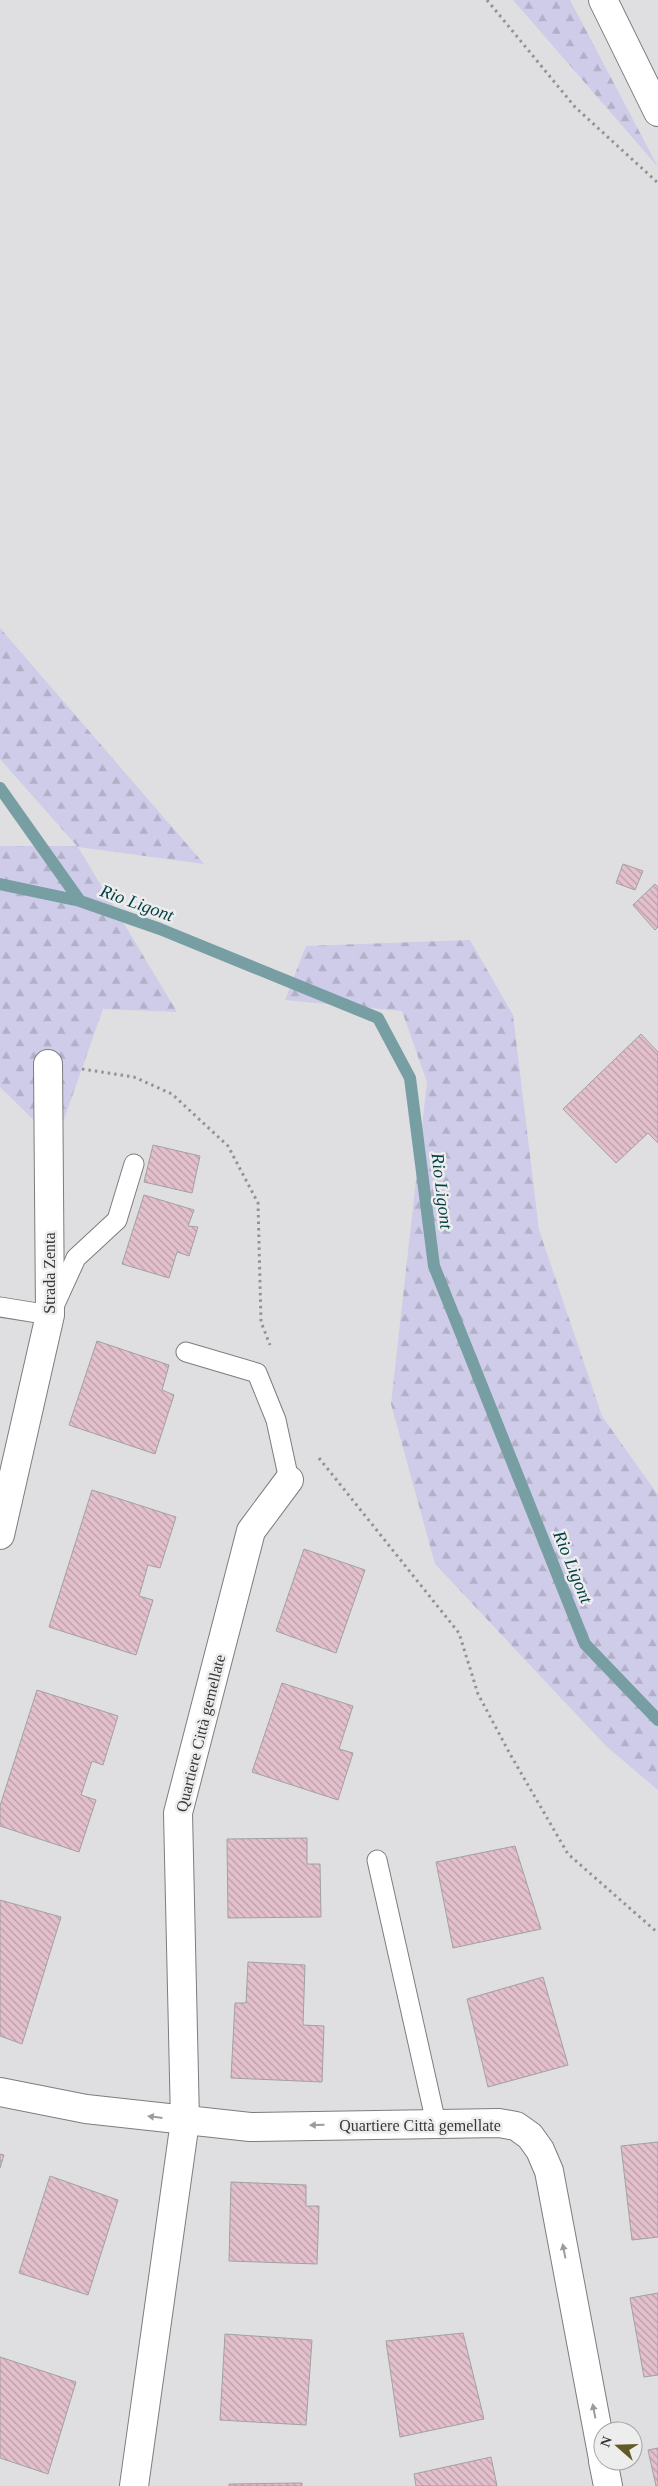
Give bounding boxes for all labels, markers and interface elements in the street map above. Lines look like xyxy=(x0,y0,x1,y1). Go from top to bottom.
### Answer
water label: Rio Ligont xyxy=(97,880,177,926)
water label: Rio Ligont xyxy=(427,1151,457,1231)
street label: Strada Zenta xyxy=(41,1232,58,1314)
water label: Rio Ligont xyxy=(549,1527,597,1607)
street label: Quartiere Città gemellate xyxy=(173,1653,229,1814)
one-way arrow xyxy=(147,2113,163,2121)
street label: Quartiere Città gemellate xyxy=(339,2117,501,2135)
one-way arrow xyxy=(309,2121,325,2129)
one-way arrow xyxy=(560,2244,568,2259)
one-way arrow xyxy=(590,2403,598,2418)
north arrow xyxy=(593,2421,643,2471)
text: N xyxy=(597,2434,615,2449)

